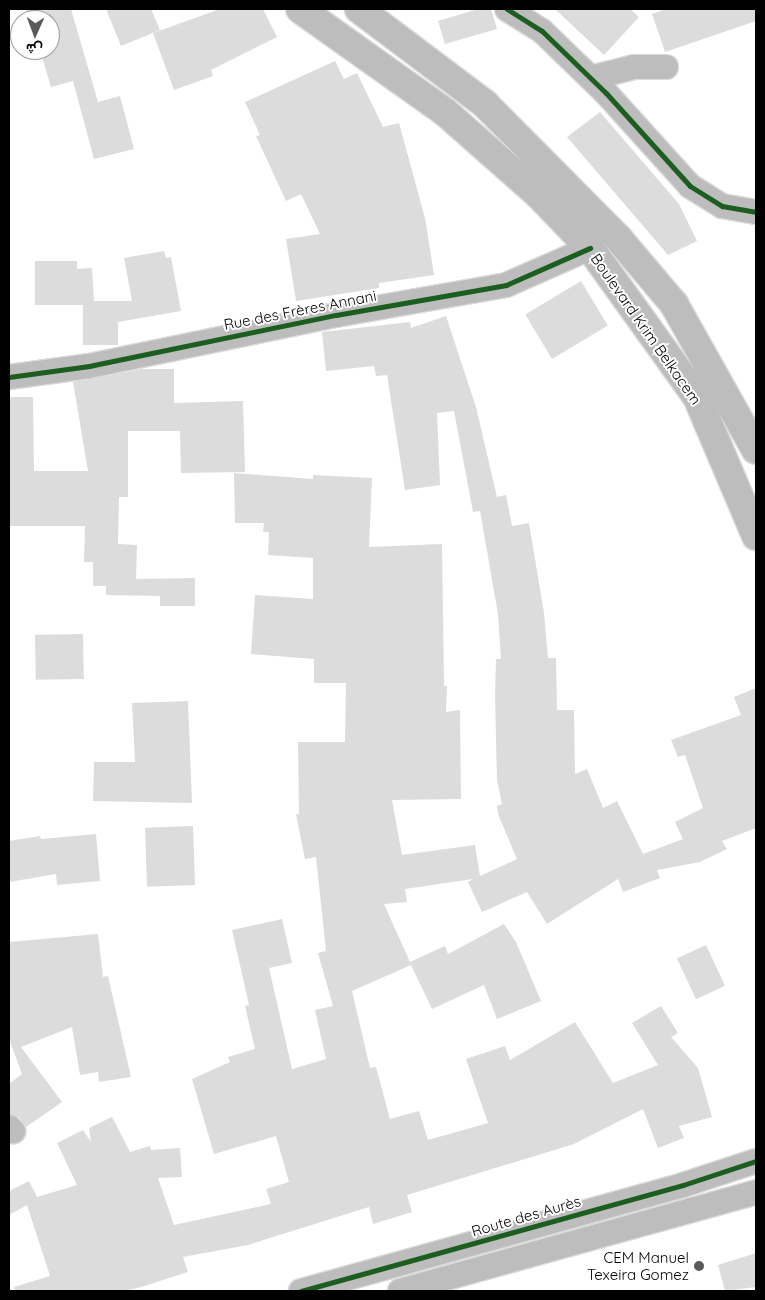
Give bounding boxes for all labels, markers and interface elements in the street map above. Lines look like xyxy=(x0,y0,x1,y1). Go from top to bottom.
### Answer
north arrow xyxy=(10,10,60,60)
text: ش xyxy=(26,40,43,58)
street label: Boulevard Krim Belkacem xyxy=(587,250,705,408)
street label: Rue des Frères Annani xyxy=(222,286,378,334)
street label: Route des Aurès xyxy=(469,1192,583,1240)
place label: CEM Manuel Texeira Gomez xyxy=(587,1248,689,1283)
marker: CEM Manuel Texeira Gomez xyxy=(693,1260,705,1272)

